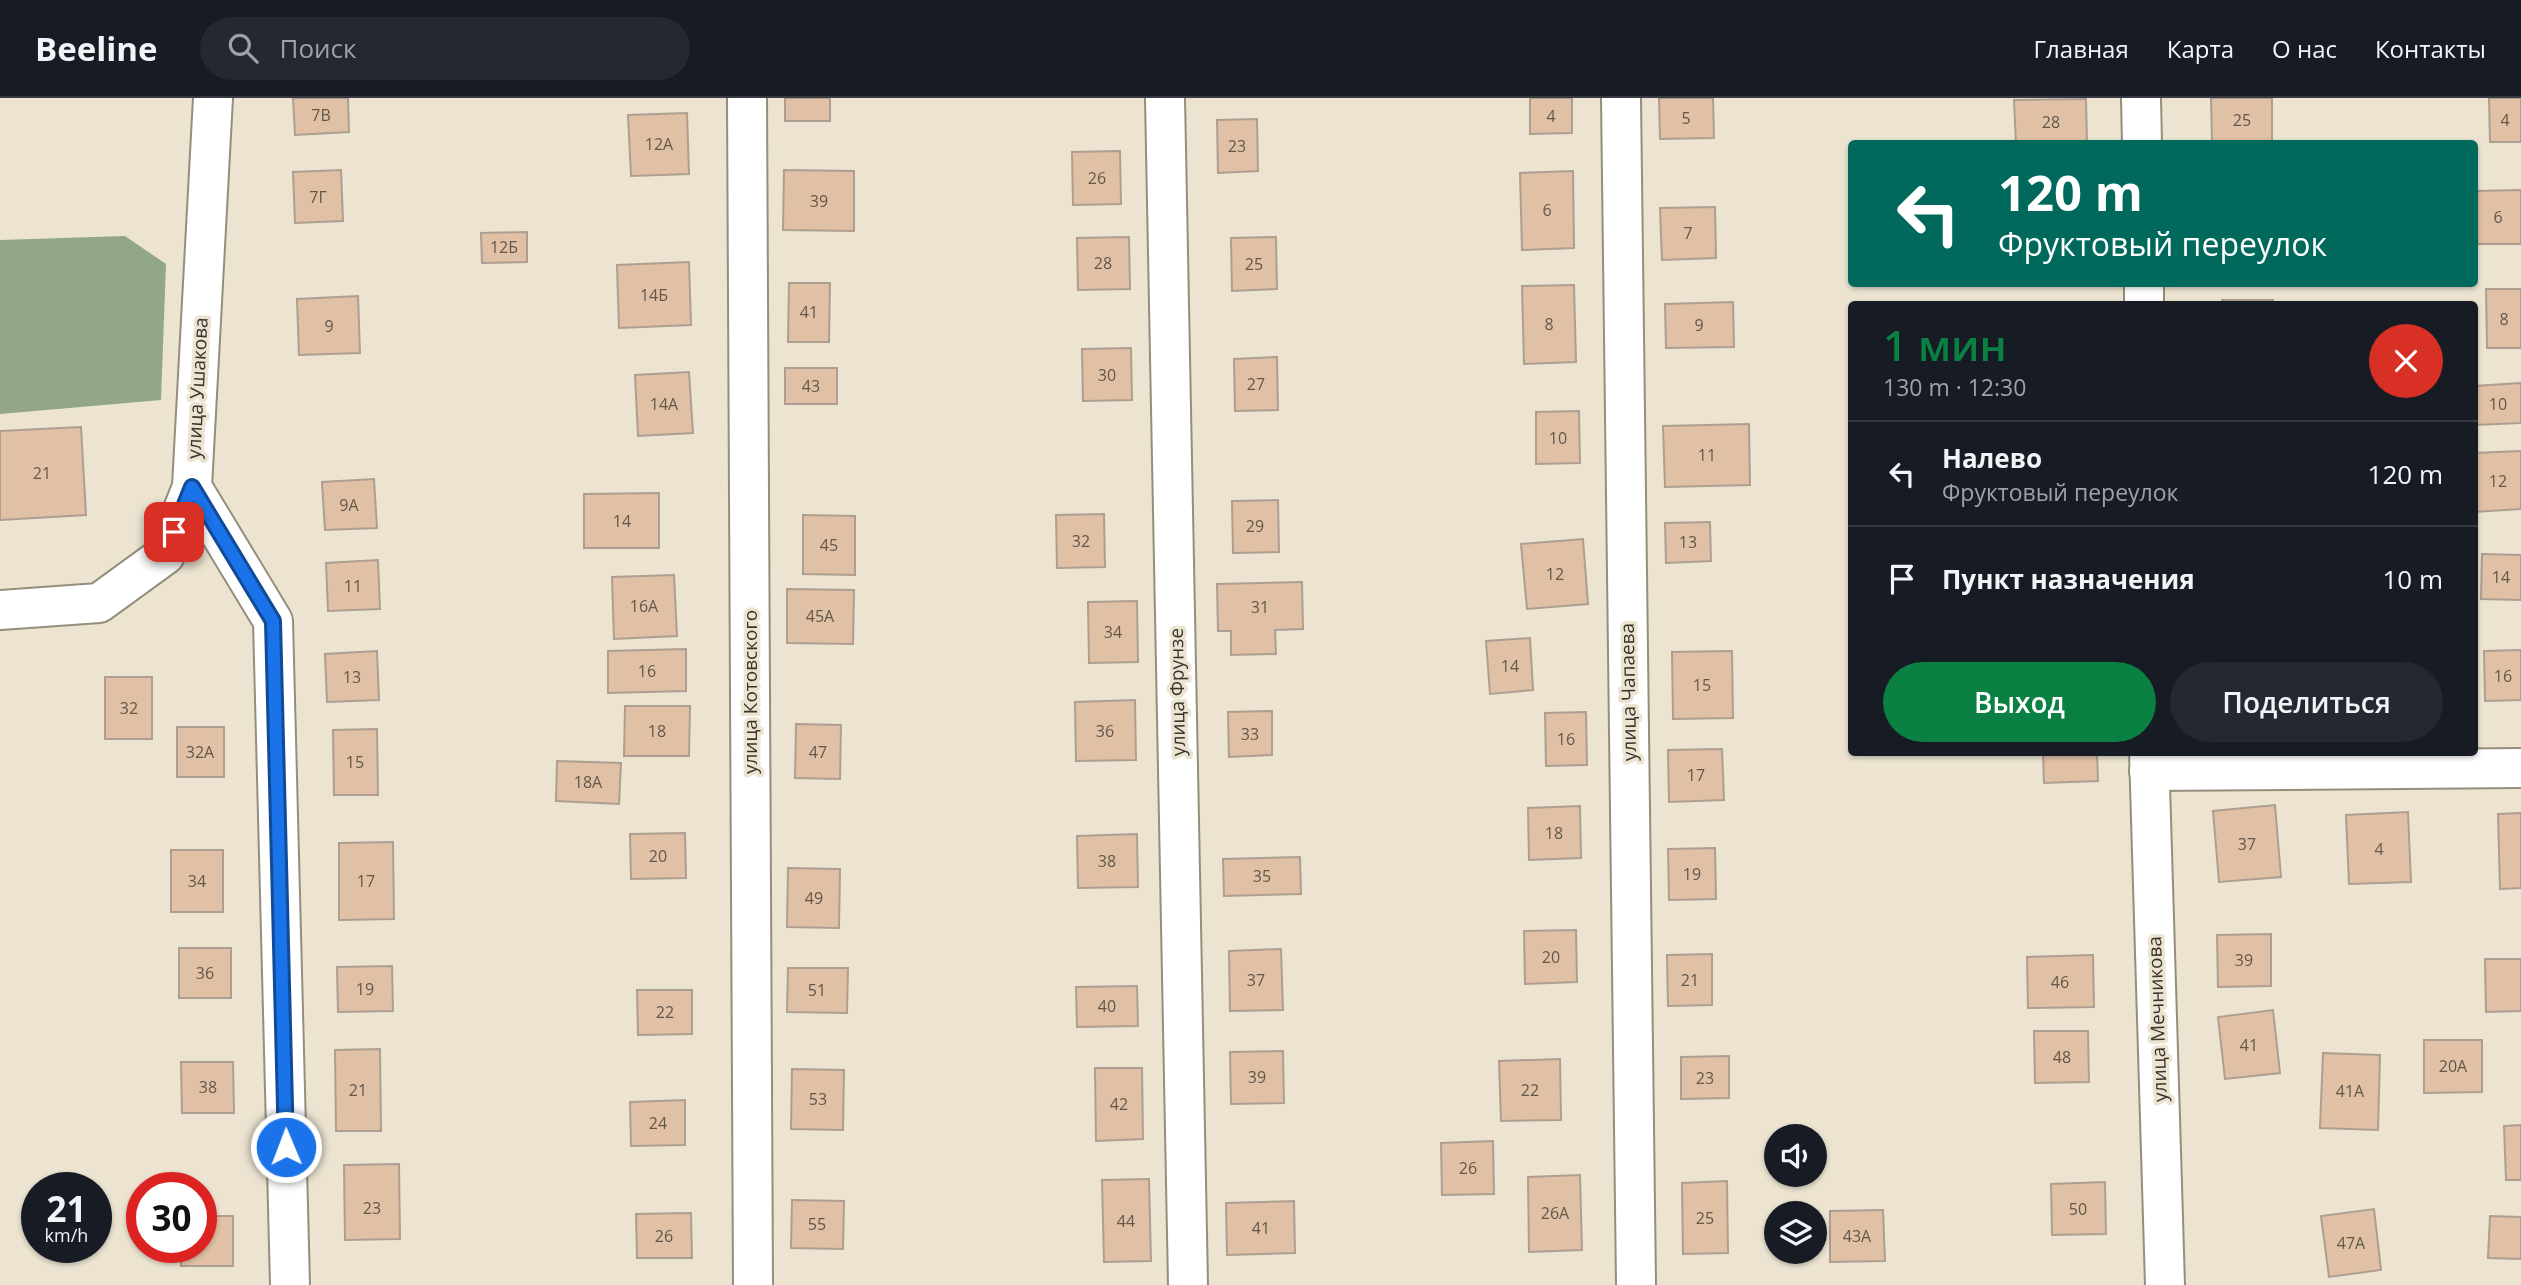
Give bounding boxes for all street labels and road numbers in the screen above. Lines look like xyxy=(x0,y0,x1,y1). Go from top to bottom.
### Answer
street label: улица Ушакова xyxy=(180,317,214,459)
street label: улица Котовского xyxy=(737,610,763,774)
street label: улица Чапаева xyxy=(1614,623,1642,761)
street label: улица Фрунзе xyxy=(1163,628,1191,756)
street label: улица Мечникова xyxy=(2141,936,2173,1102)

